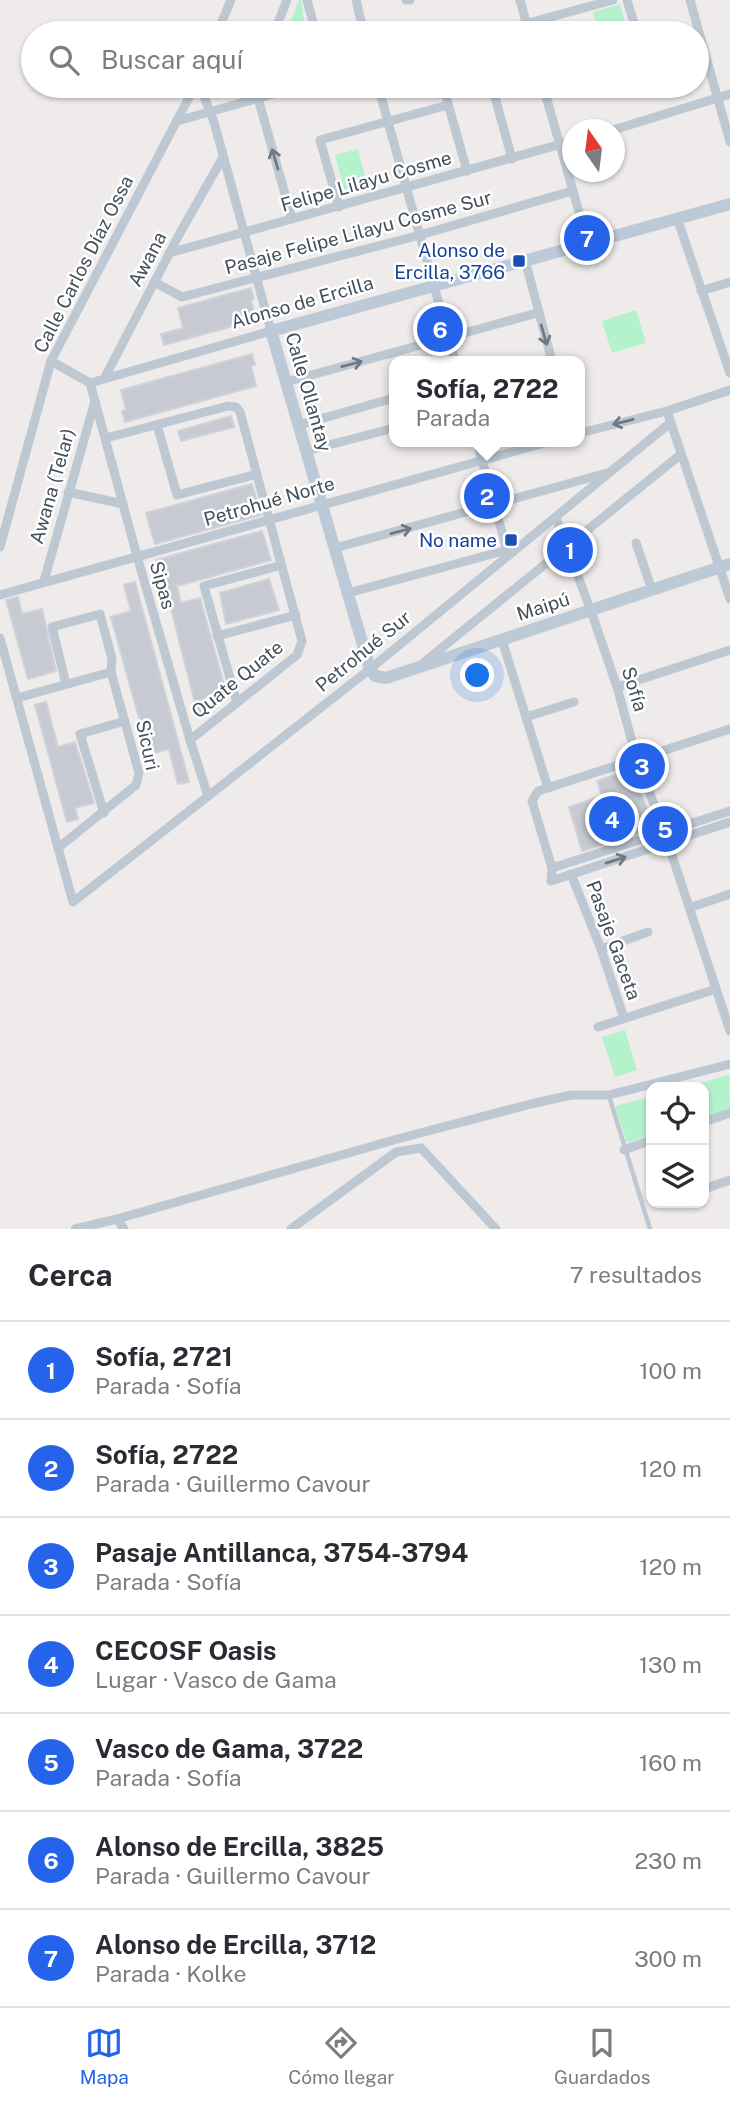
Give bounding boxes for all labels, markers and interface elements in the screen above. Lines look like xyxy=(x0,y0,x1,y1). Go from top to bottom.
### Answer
search box xyxy=(21,21,709,98)
icon: search xyxy=(45,41,83,79)
text: Buscar aquí xyxy=(101,44,243,75)
north arrow xyxy=(562,119,625,182)
street label: Felipe Lilayu Cosme xyxy=(278,146,454,216)
one-way arrow xyxy=(268,148,281,170)
street label: Calle Carlos Díaz Ossa xyxy=(29,172,137,356)
street label: Pasaje Felipe Lilayu Cosme Sur xyxy=(222,186,494,278)
pin: 7 xyxy=(564,212,610,264)
street label: Awana xyxy=(123,228,171,290)
place label: Alonso de Ercilla, 3766 xyxy=(394,239,505,283)
marker: Alonso de Ercilla, 3766 xyxy=(511,253,527,269)
street label: Alonso de Ercilla xyxy=(228,271,376,333)
pin: 6 xyxy=(417,303,463,355)
one-way arrow xyxy=(538,323,551,345)
street label: Calle Ollantay xyxy=(281,330,337,454)
one-way arrow xyxy=(341,356,363,369)
popup xyxy=(389,356,585,447)
text: Sofía, 2722 xyxy=(415,373,559,404)
text: Parada xyxy=(415,404,490,431)
one-way arrow xyxy=(612,416,635,429)
street label: Awana (Telar) xyxy=(25,426,79,546)
pin: 2 xyxy=(464,470,510,522)
street label: Petrohué Norte xyxy=(201,472,337,530)
one-way arrow xyxy=(390,523,412,536)
pin: 1 xyxy=(547,524,593,576)
place label: No name xyxy=(419,529,497,551)
marker: No name xyxy=(503,532,519,548)
street label: Sipas xyxy=(146,559,180,611)
street label: Maipú xyxy=(514,587,572,625)
street label: Petrohué Sur xyxy=(311,606,415,696)
street label: Quate Quate xyxy=(187,636,287,722)
your location xyxy=(460,658,494,692)
street label: Sofía xyxy=(618,664,652,714)
street label: Sicuri xyxy=(132,718,164,772)
pin: 3 xyxy=(619,740,665,792)
pin: 4 xyxy=(589,793,635,845)
pin: 5 xyxy=(642,803,688,855)
one-way arrow xyxy=(604,853,626,865)
street label: Pasaje Gaceta xyxy=(582,877,646,1003)
map controls xyxy=(646,1082,709,1208)
button: locate xyxy=(646,1082,709,1145)
button: layers xyxy=(646,1145,709,1208)
text: Cerca xyxy=(28,1257,113,1293)
text: 7 resultados xyxy=(570,1261,702,1288)
text: Sofía, 2721 xyxy=(95,1341,233,1372)
text: 1 xyxy=(46,1357,56,1384)
text: 100 m xyxy=(639,1357,702,1384)
text: Parada · Sofía xyxy=(95,1372,242,1399)
text: Sofía, 2722 xyxy=(95,1439,238,1470)
text: 2 xyxy=(44,1455,58,1482)
text: 120 m xyxy=(639,1455,702,1482)
text: Parada · Guillermo Cavour xyxy=(95,1470,371,1497)
text: Pasaje Antillanca, 3754-3794 xyxy=(95,1537,468,1568)
text: 3 xyxy=(43,1553,59,1580)
text: 120 m xyxy=(639,1553,702,1580)
text: Parada · Sofía xyxy=(95,1568,242,1595)
text: CECOSF Oasis xyxy=(95,1635,277,1666)
text: 4 xyxy=(43,1651,59,1678)
text: 130 m xyxy=(639,1651,702,1678)
text: Lugar · Vasco de Gama xyxy=(95,1666,337,1693)
text: Vasco de Gama, 3722 xyxy=(95,1733,363,1764)
text: 5 xyxy=(43,1749,59,1776)
text: 160 m xyxy=(639,1749,702,1776)
text: Parada · Sofía xyxy=(95,1764,242,1791)
text: Alonso de Ercilla, 3825 xyxy=(95,1831,384,1862)
text: 6 xyxy=(43,1847,59,1874)
text: 230 m xyxy=(634,1847,702,1874)
text: Parada · Guillermo Cavour xyxy=(95,1862,371,1889)
text: Alonso de Ercilla, 3712 xyxy=(95,1929,376,1960)
text: 7 xyxy=(44,1945,58,1972)
text: 300 m xyxy=(634,1945,702,1972)
text: Parada · Kolke xyxy=(95,1960,246,1987)
tab: Mapa xyxy=(80,2024,129,2088)
tab: Cómo llegar xyxy=(288,2024,395,2088)
tab: Guardados xyxy=(554,2024,650,2088)

